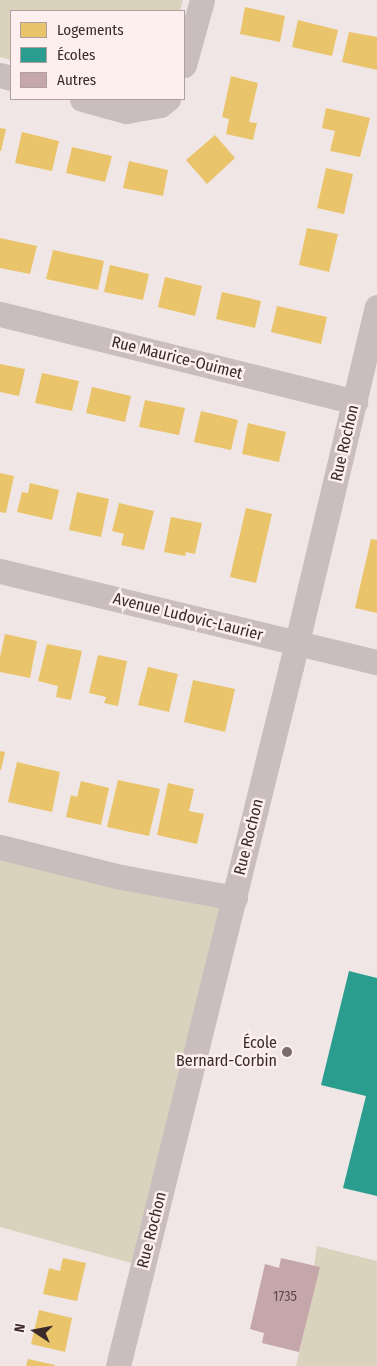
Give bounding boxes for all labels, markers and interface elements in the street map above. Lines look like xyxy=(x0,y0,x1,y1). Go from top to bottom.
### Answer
legend xyxy=(10,10,185,100)
text: Logements xyxy=(57,21,124,39)
text: Écoles xyxy=(57,46,95,64)
text: Autres xyxy=(57,71,96,89)
street label: Rue Maurice-Ouimet xyxy=(110,332,244,384)
street label: Rue Rochon xyxy=(327,403,363,483)
street label: Avenue Ludovic-Laurier xyxy=(111,589,265,645)
street label: Rue Rochon xyxy=(230,797,268,877)
place label: École Bernard-Corbin xyxy=(176,1033,277,1071)
marker: École Bernard-Corbin xyxy=(281,1046,293,1058)
street label: Rue Rochon xyxy=(133,1190,171,1270)
house number: 1735 xyxy=(273,1289,297,1305)
north arrow xyxy=(10,1306,60,1356)
text: N xyxy=(11,1322,29,1334)

